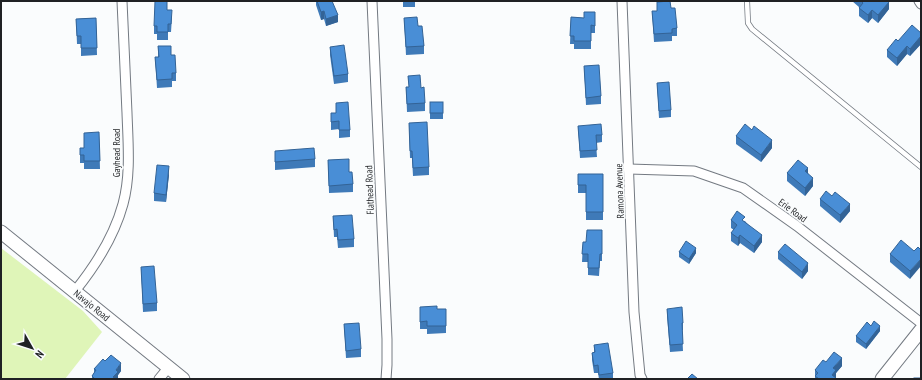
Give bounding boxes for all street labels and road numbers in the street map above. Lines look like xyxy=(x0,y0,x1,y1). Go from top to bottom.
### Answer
street label: Gayhead Road xyxy=(110,129,123,177)
street label: Ramona Avenue xyxy=(612,163,627,219)
street label: Flathead Road xyxy=(362,165,377,215)
street label: Erie Road xyxy=(776,196,810,225)
street label: Navajo Road xyxy=(71,287,112,324)

